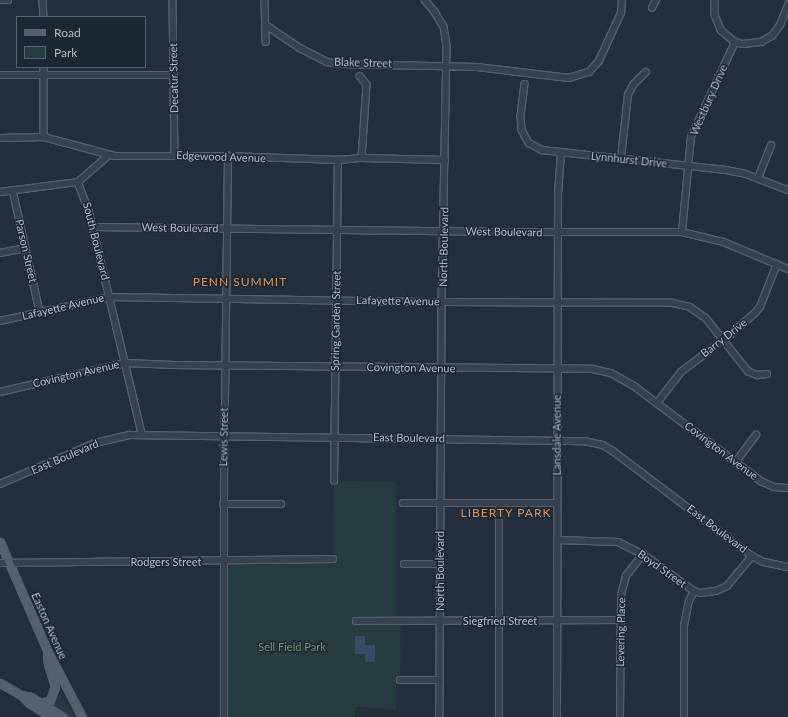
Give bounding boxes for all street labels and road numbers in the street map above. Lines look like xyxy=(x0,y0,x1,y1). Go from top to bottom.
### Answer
street label: Decatur Street xyxy=(167,43,181,113)
street label: Blake Street xyxy=(334,55,392,71)
street label: Westbury Drive xyxy=(687,62,731,138)
street label: Edgewood Avenue xyxy=(176,149,266,165)
street label: Lynnhurst Drive xyxy=(590,149,668,171)
street label: South Boulevard xyxy=(80,201,112,281)
street label: North Boulevard xyxy=(437,207,451,287)
street label: Parson Street xyxy=(12,218,40,284)
street label: West Boulevard xyxy=(142,221,218,235)
street label: West Boulevard xyxy=(466,225,542,239)
street label: Spring Garden Street xyxy=(329,271,343,371)
street label: Lafayette Avenue xyxy=(21,291,105,323)
street label: Lafayette Avenue xyxy=(356,294,440,308)
street label: Barry Drive xyxy=(698,316,750,360)
street label: Covington Avenue xyxy=(31,358,121,390)
street label: Covington Avenue xyxy=(366,361,456,375)
street label: Lansdale Avenue xyxy=(550,394,564,476)
street label: Lewis Street xyxy=(217,407,231,467)
street label: Covington Avenue xyxy=(681,419,761,483)
street label: East Boulevard xyxy=(373,431,445,445)
street label: East Boulevard xyxy=(29,437,101,477)
street label: East Boulevard xyxy=(684,502,750,556)
street label: North Boulevard xyxy=(433,531,447,611)
street label: Boyd Street xyxy=(635,547,689,591)
street label: Rodgers Street xyxy=(131,555,201,569)
street label: Easton Avenue xyxy=(28,590,70,662)
street label: Levering Place xyxy=(614,597,628,667)
street label: Siegfried Street xyxy=(463,614,537,628)

